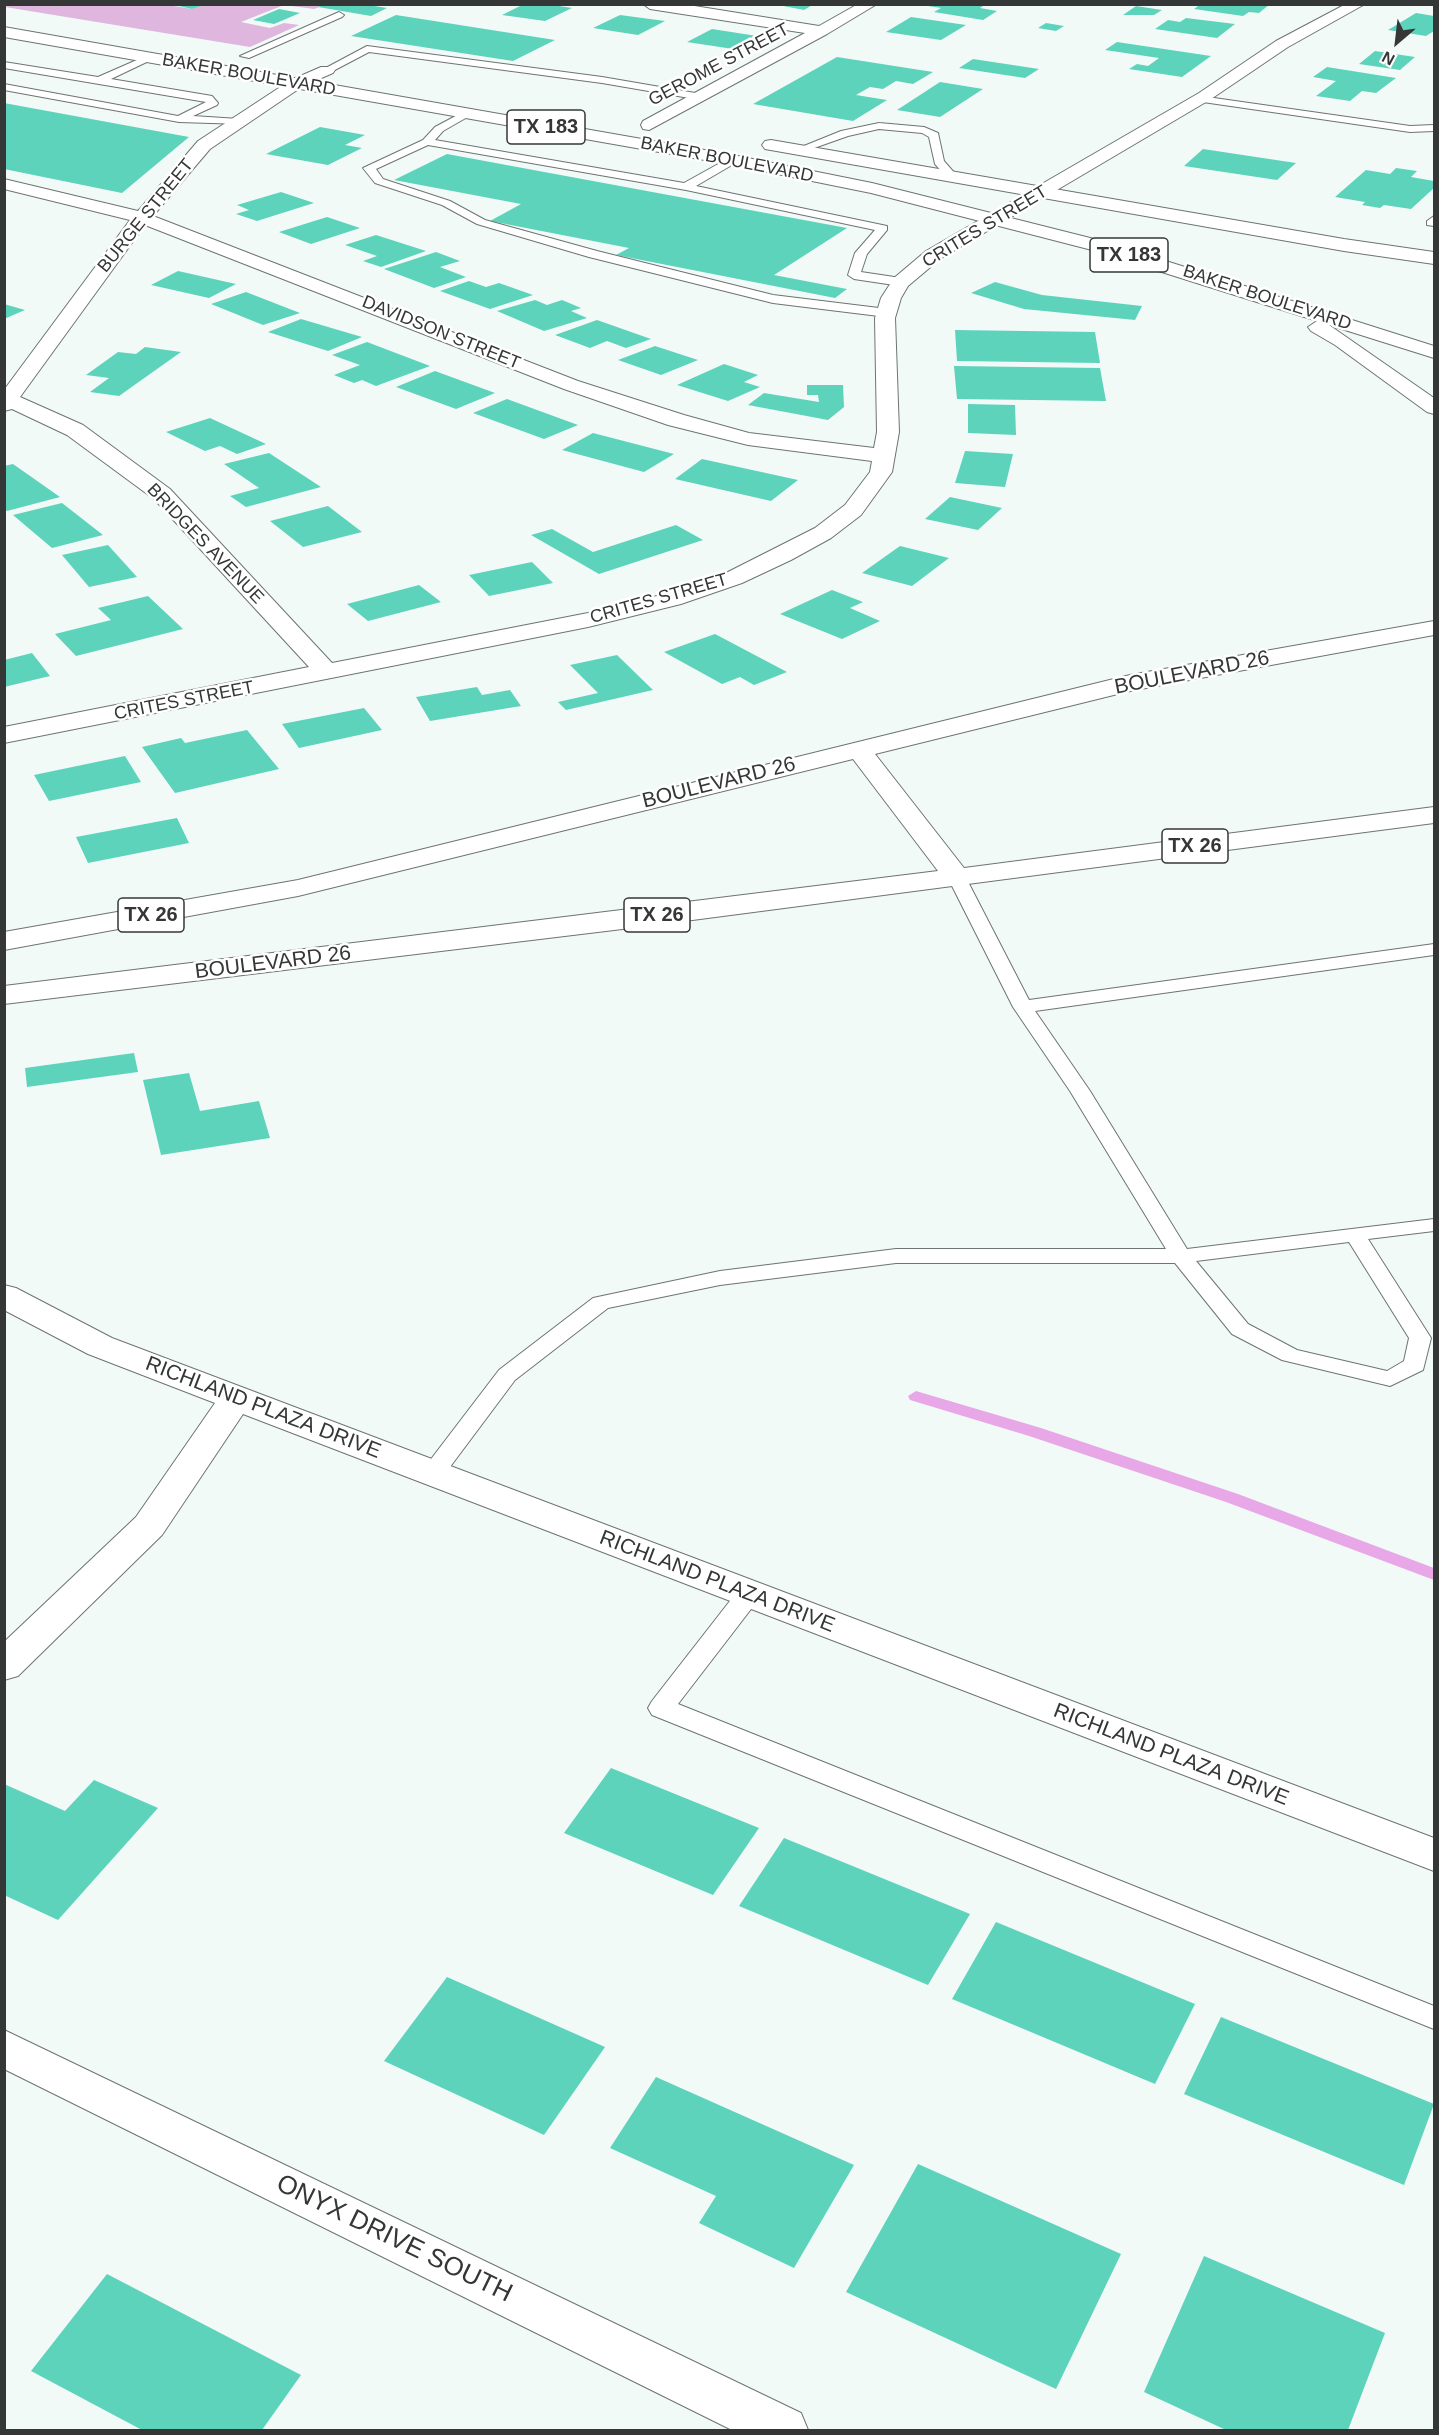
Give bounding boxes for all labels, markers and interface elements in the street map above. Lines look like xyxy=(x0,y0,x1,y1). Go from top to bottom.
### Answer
north arrow xyxy=(1367,12,1427,72)
street label: GEROME STREET xyxy=(645,19,793,111)
text: N xyxy=(1379,48,1397,69)
street label: BAKER BOULEVARD xyxy=(161,49,337,101)
road number: TX 183 xyxy=(507,110,585,144)
street label: BAKER BOULEVARD xyxy=(639,133,815,187)
street label: BURGE STREET xyxy=(94,155,198,277)
street label: CRITES STREET xyxy=(919,181,1051,273)
road number: TX 183 xyxy=(1090,238,1168,272)
street label: BAKER BOULEVARD xyxy=(1180,261,1354,335)
street label: DAVIDSON STREET xyxy=(359,291,523,375)
street label: BRIDGES AVENUE xyxy=(142,479,268,609)
street label: CRITES STREET xyxy=(588,569,730,629)
street label: BOULEVARD 26 xyxy=(1112,646,1272,700)
street label: CRITES STREET xyxy=(112,677,256,725)
street label: BOULEVARD 26 xyxy=(640,752,798,814)
road number: TX 26 xyxy=(1162,829,1228,863)
road number: TX 26 xyxy=(118,898,184,932)
road number: TX 26 xyxy=(624,898,690,932)
street label: BOULEVARD 26 xyxy=(193,941,353,985)
street label: RICHLAND PLAZA DRIVE xyxy=(142,1351,384,1465)
street label: RICHLAND PLAZA DRIVE xyxy=(596,1525,838,1639)
street label: RICHLAND PLAZA DRIVE xyxy=(1050,1698,1292,1812)
street label: ONYX DRIVE SOUTH xyxy=(271,2168,517,2310)

